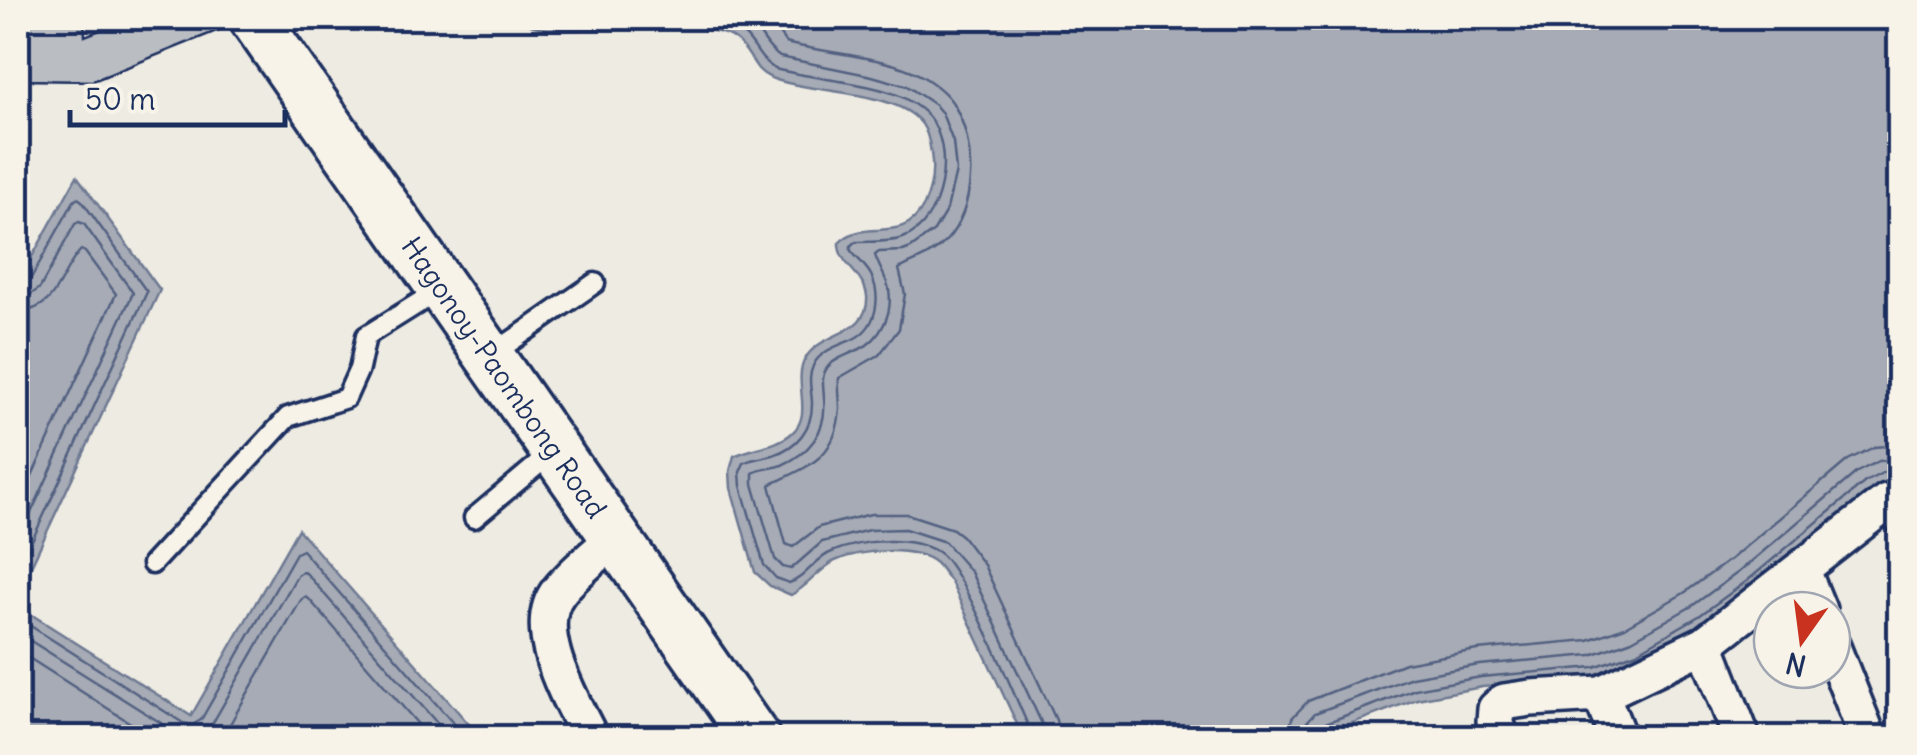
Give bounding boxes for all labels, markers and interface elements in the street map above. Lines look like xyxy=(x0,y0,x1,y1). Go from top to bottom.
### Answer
scale bar xyxy=(70,65,285,127)
text: 50 m xyxy=(85,80,155,118)
street label: Hagonoy-Paombong Road xyxy=(394,230,615,525)
north arrow xyxy=(1752,590,1852,690)
text: N xyxy=(1782,644,1810,684)

